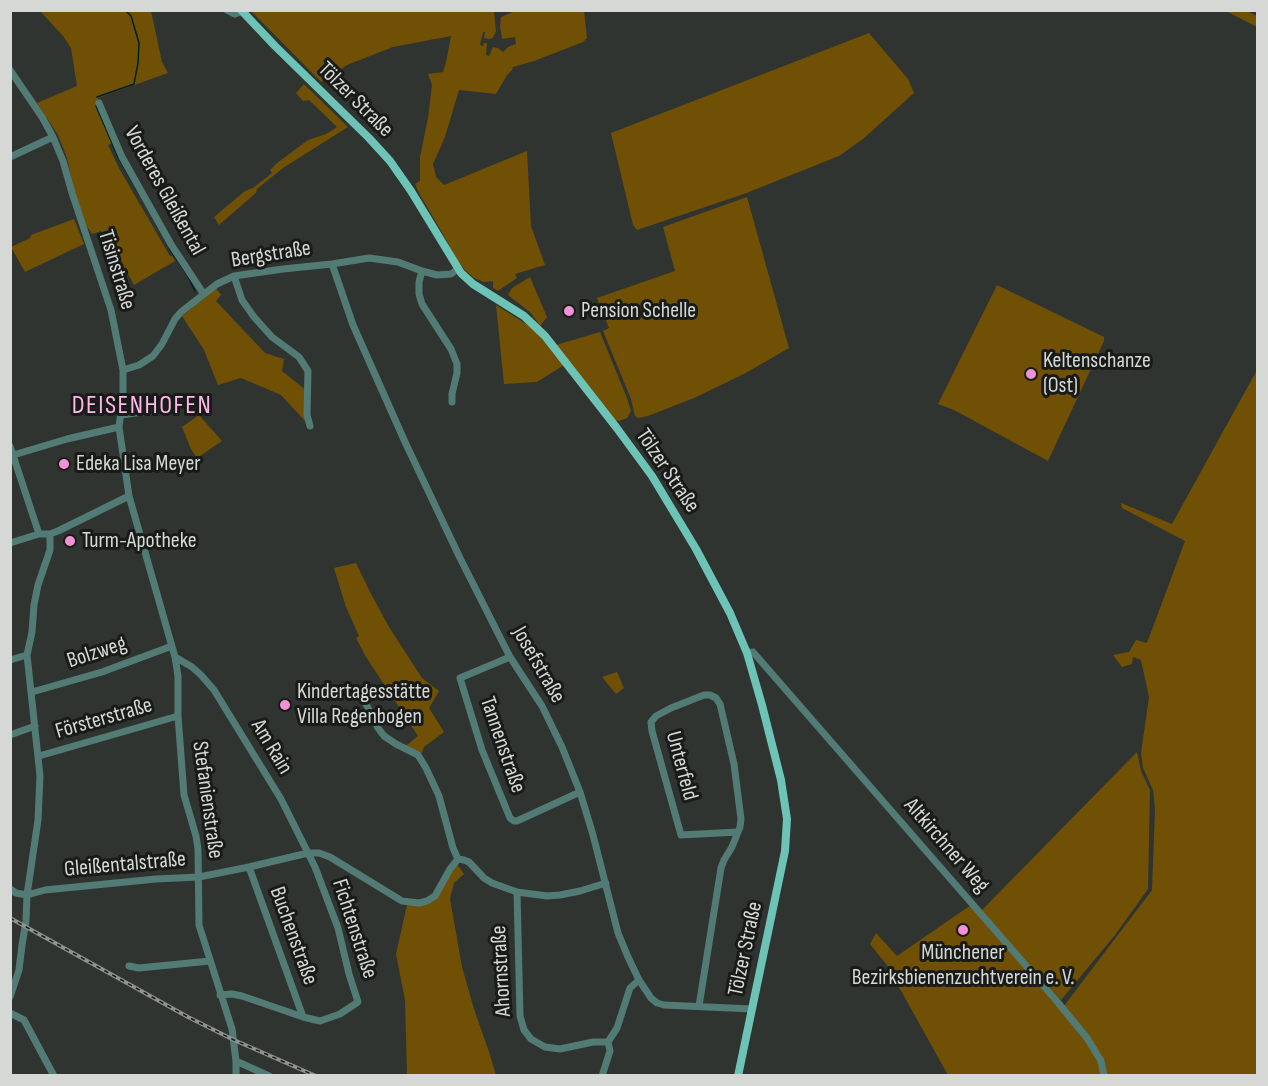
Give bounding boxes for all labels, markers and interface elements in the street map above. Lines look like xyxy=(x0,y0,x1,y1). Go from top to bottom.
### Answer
street label: Tölzer Straße xyxy=(312,57,398,143)
street label: Vorderes Gleißental xyxy=(118,122,210,260)
street label: Tisinstraße xyxy=(91,227,141,313)
street label: Bergstraße xyxy=(229,236,313,274)
place label: Pension Schelle xyxy=(581,298,696,324)
marker: Pension Schelle xyxy=(562,304,576,318)
place label: Keltenschanze (Ost) xyxy=(1043,348,1151,400)
marker: Keltenschanze (Ost) xyxy=(1024,367,1038,381)
district label: DEISENHOFEN xyxy=(72,390,212,422)
street label: Tölzer Straße xyxy=(629,424,705,518)
place label: Edeka Lisa Meyer xyxy=(76,451,201,477)
marker: Edeka Lisa Meyer xyxy=(57,457,71,471)
place label: Turm-Apotheke xyxy=(82,528,197,554)
marker: Turm-Apotheke xyxy=(63,534,77,548)
street label: Josefstraße xyxy=(506,622,570,708)
street label: Bolzweg xyxy=(64,631,130,675)
place label: Kindertagesstätte Villa Regenbogen xyxy=(297,679,430,730)
street label: Försterstraße xyxy=(53,693,155,745)
street label: Tannenstraße xyxy=(473,693,531,797)
marker: Kindertagesstätte Villa Regenbogen xyxy=(278,698,292,712)
street label: Am Rain xyxy=(244,715,298,779)
street label: Unterfeld xyxy=(659,729,703,803)
street label: Stefanienstraße xyxy=(186,740,228,860)
street label: Altkirchner Weg xyxy=(898,793,994,899)
street label: Gleißentalstraße xyxy=(63,847,187,883)
street label: Fichtenstraße xyxy=(326,876,382,982)
street label: Buchenstraße xyxy=(263,883,323,989)
street label: Tölzer Straße xyxy=(723,900,769,998)
marker: Münchener Bezirksbienenzuchtverein e. V. xyxy=(956,923,970,937)
street label: Ahornstraße xyxy=(486,925,518,1017)
place label: Münchener Bezirksbienenzuchtverein e. V. xyxy=(852,940,1074,992)

